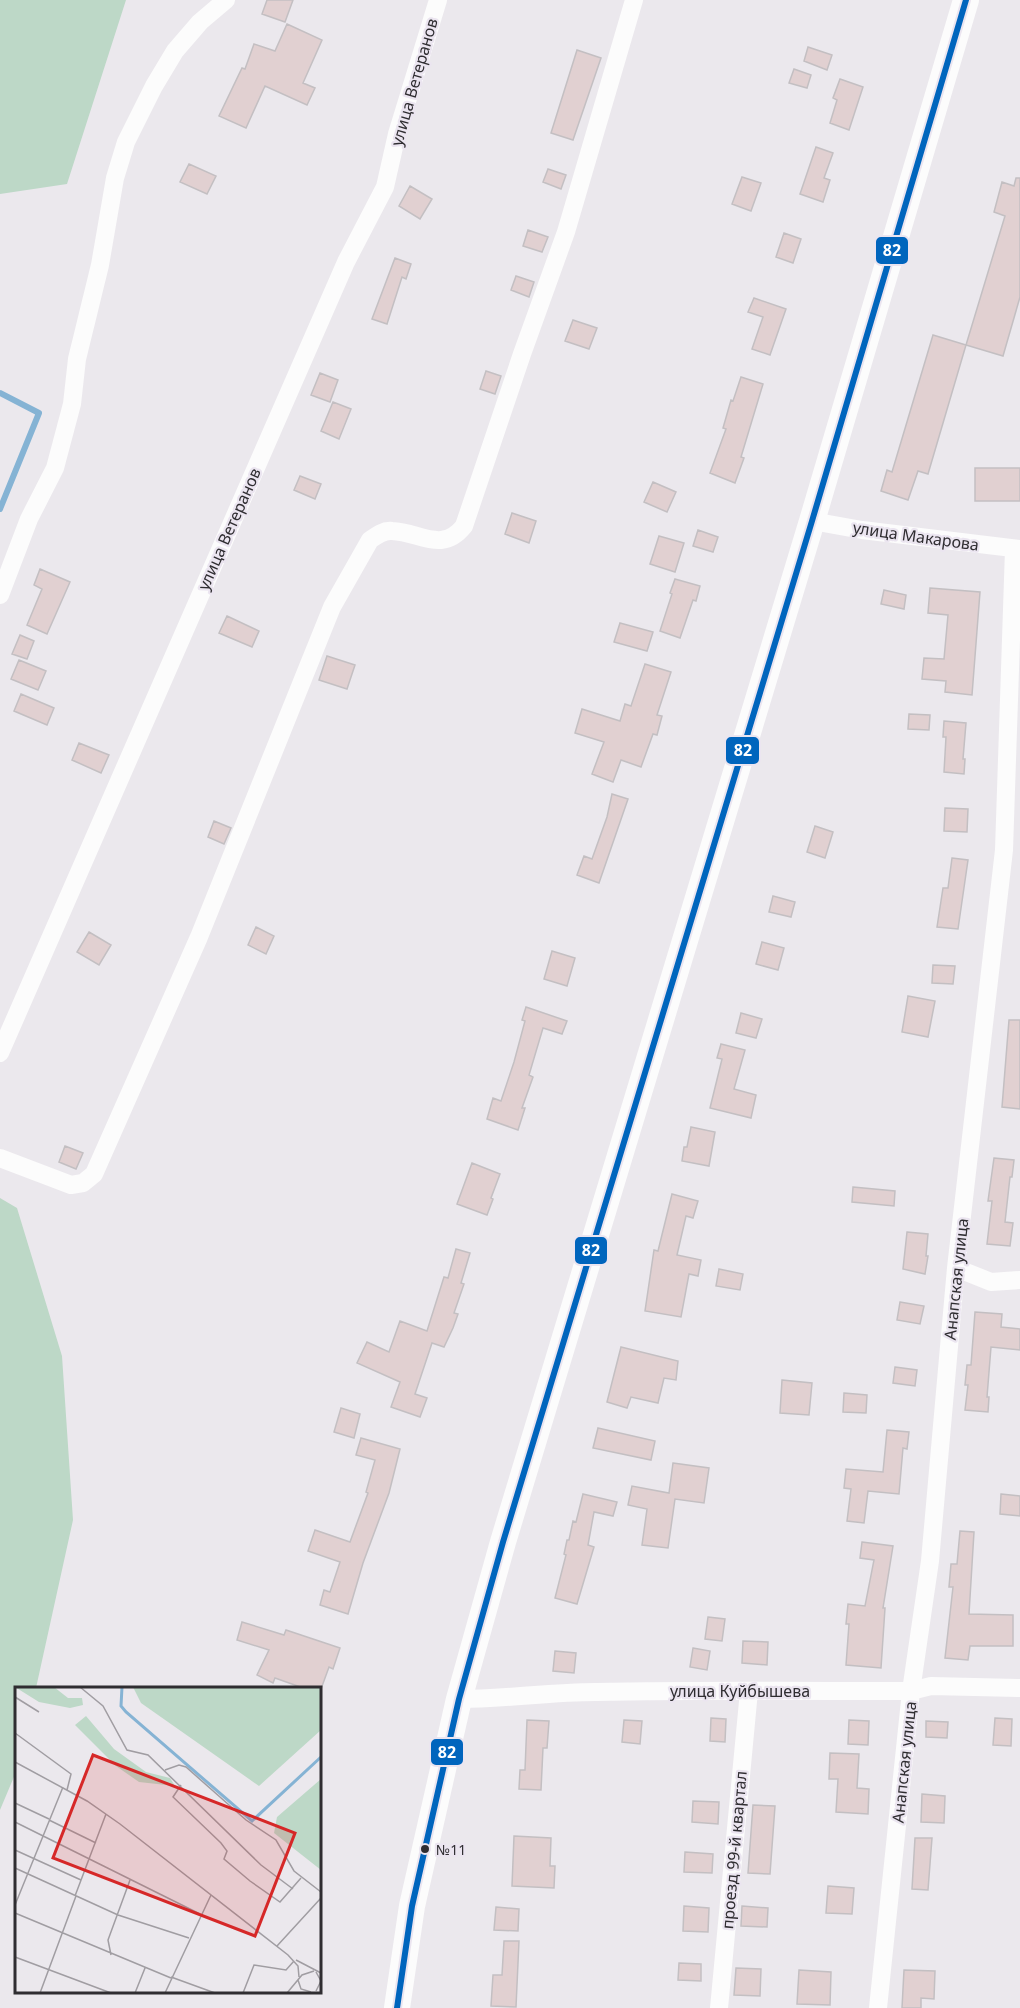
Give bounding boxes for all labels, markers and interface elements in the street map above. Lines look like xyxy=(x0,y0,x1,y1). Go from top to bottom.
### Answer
street label: улица Ветеранов xyxy=(385,16,443,148)
line badge: 82 xyxy=(875,236,909,265)
text: 82 xyxy=(883,239,901,261)
street label: улица Ветеранов xyxy=(192,464,266,594)
street label: улица Макарова xyxy=(852,516,980,556)
line badge: 82 xyxy=(725,736,760,765)
text: 82 xyxy=(734,739,752,761)
street label: Анапская улица xyxy=(939,1217,973,1341)
line badge: 82 xyxy=(574,1236,608,1265)
text: 82 xyxy=(582,1239,600,1261)
street label: улица Куйбышева xyxy=(670,1680,810,1702)
inset map xyxy=(15,1687,321,1993)
street label: Анапская улица xyxy=(887,1700,921,1824)
line badge: 82 xyxy=(430,1738,464,1766)
text: 82 xyxy=(438,1741,456,1763)
street label: проезд 99-й квартал xyxy=(716,1770,752,1930)
place label: №11 xyxy=(436,1840,466,1859)
marker: №11 xyxy=(419,1843,431,1855)

